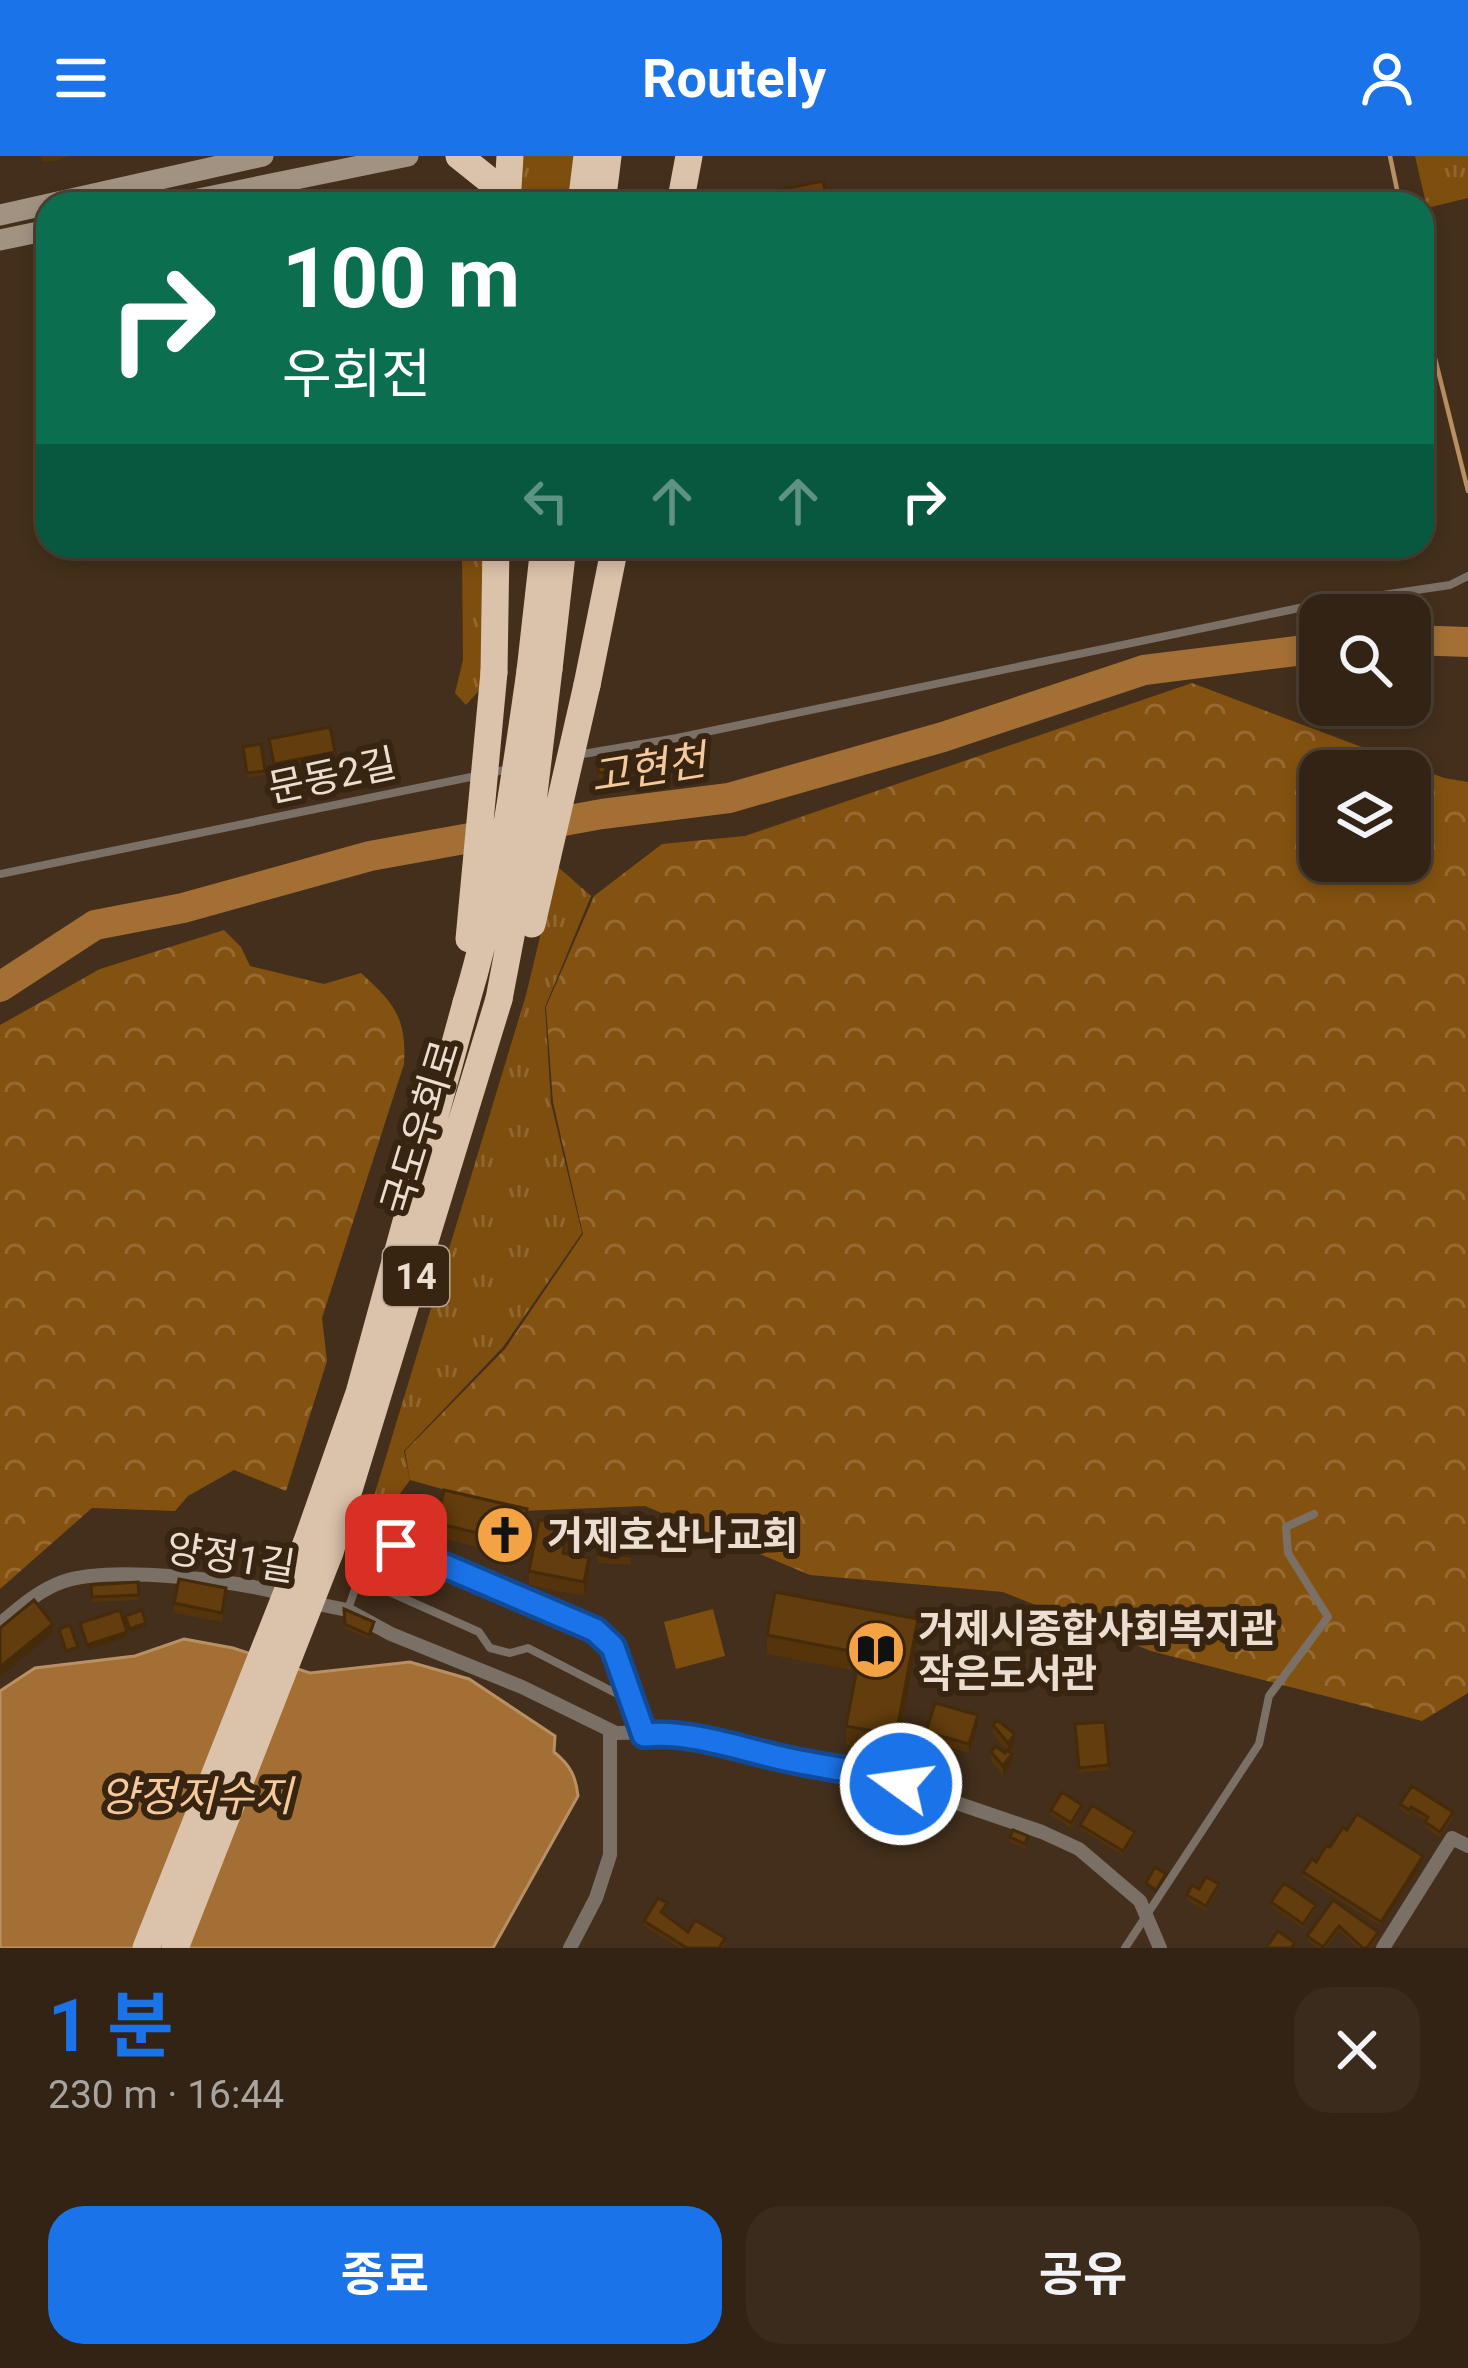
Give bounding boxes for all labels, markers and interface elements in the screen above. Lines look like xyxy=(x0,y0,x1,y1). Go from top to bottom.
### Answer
icon: menu xyxy=(48,45,114,111)
icon: person xyxy=(1354,45,1420,111)
text: Routely xyxy=(642,47,826,110)
text: 100 m xyxy=(282,229,520,328)
icon: right xyxy=(84,240,240,396)
text: 우회전 xyxy=(282,343,431,406)
icon: left xyxy=(513,468,579,534)
icon: ahead xyxy=(639,468,705,534)
icon: ahead xyxy=(765,468,831,534)
icon: right xyxy=(891,468,957,534)
map controls xyxy=(1299,594,1431,882)
button: search xyxy=(1299,594,1431,726)
water label: 고현천 xyxy=(587,735,713,802)
street label: 문동2길 xyxy=(264,740,400,812)
button: layers xyxy=(1299,750,1431,882)
street label: 국도우회로 xyxy=(373,1035,469,1220)
road number: 14 xyxy=(383,1246,449,1306)
pin xyxy=(345,1494,447,1596)
church icon: 거제호산나교회 xyxy=(474,1504,536,1566)
icon: arrive xyxy=(363,1512,429,1578)
place label: 거제호산나교회 xyxy=(547,1513,798,1559)
street label: 양정1길 xyxy=(163,1525,298,1591)
place label: 거제시종합사회복지관 작은도서관 xyxy=(918,1606,1277,1697)
library icon: 거제시종합사회복지관 작은도서관 xyxy=(845,1619,907,1681)
position arrow xyxy=(838,1721,964,1847)
water label: 양정저수지 xyxy=(99,1772,296,1821)
text: 1 분 xyxy=(48,1984,173,2069)
button: close xyxy=(1294,1987,1420,2113)
text: 230 m · 16:44 xyxy=(48,2072,284,2118)
button: 종료 xyxy=(48,2206,722,2344)
button: 공유 xyxy=(746,2206,1420,2344)

